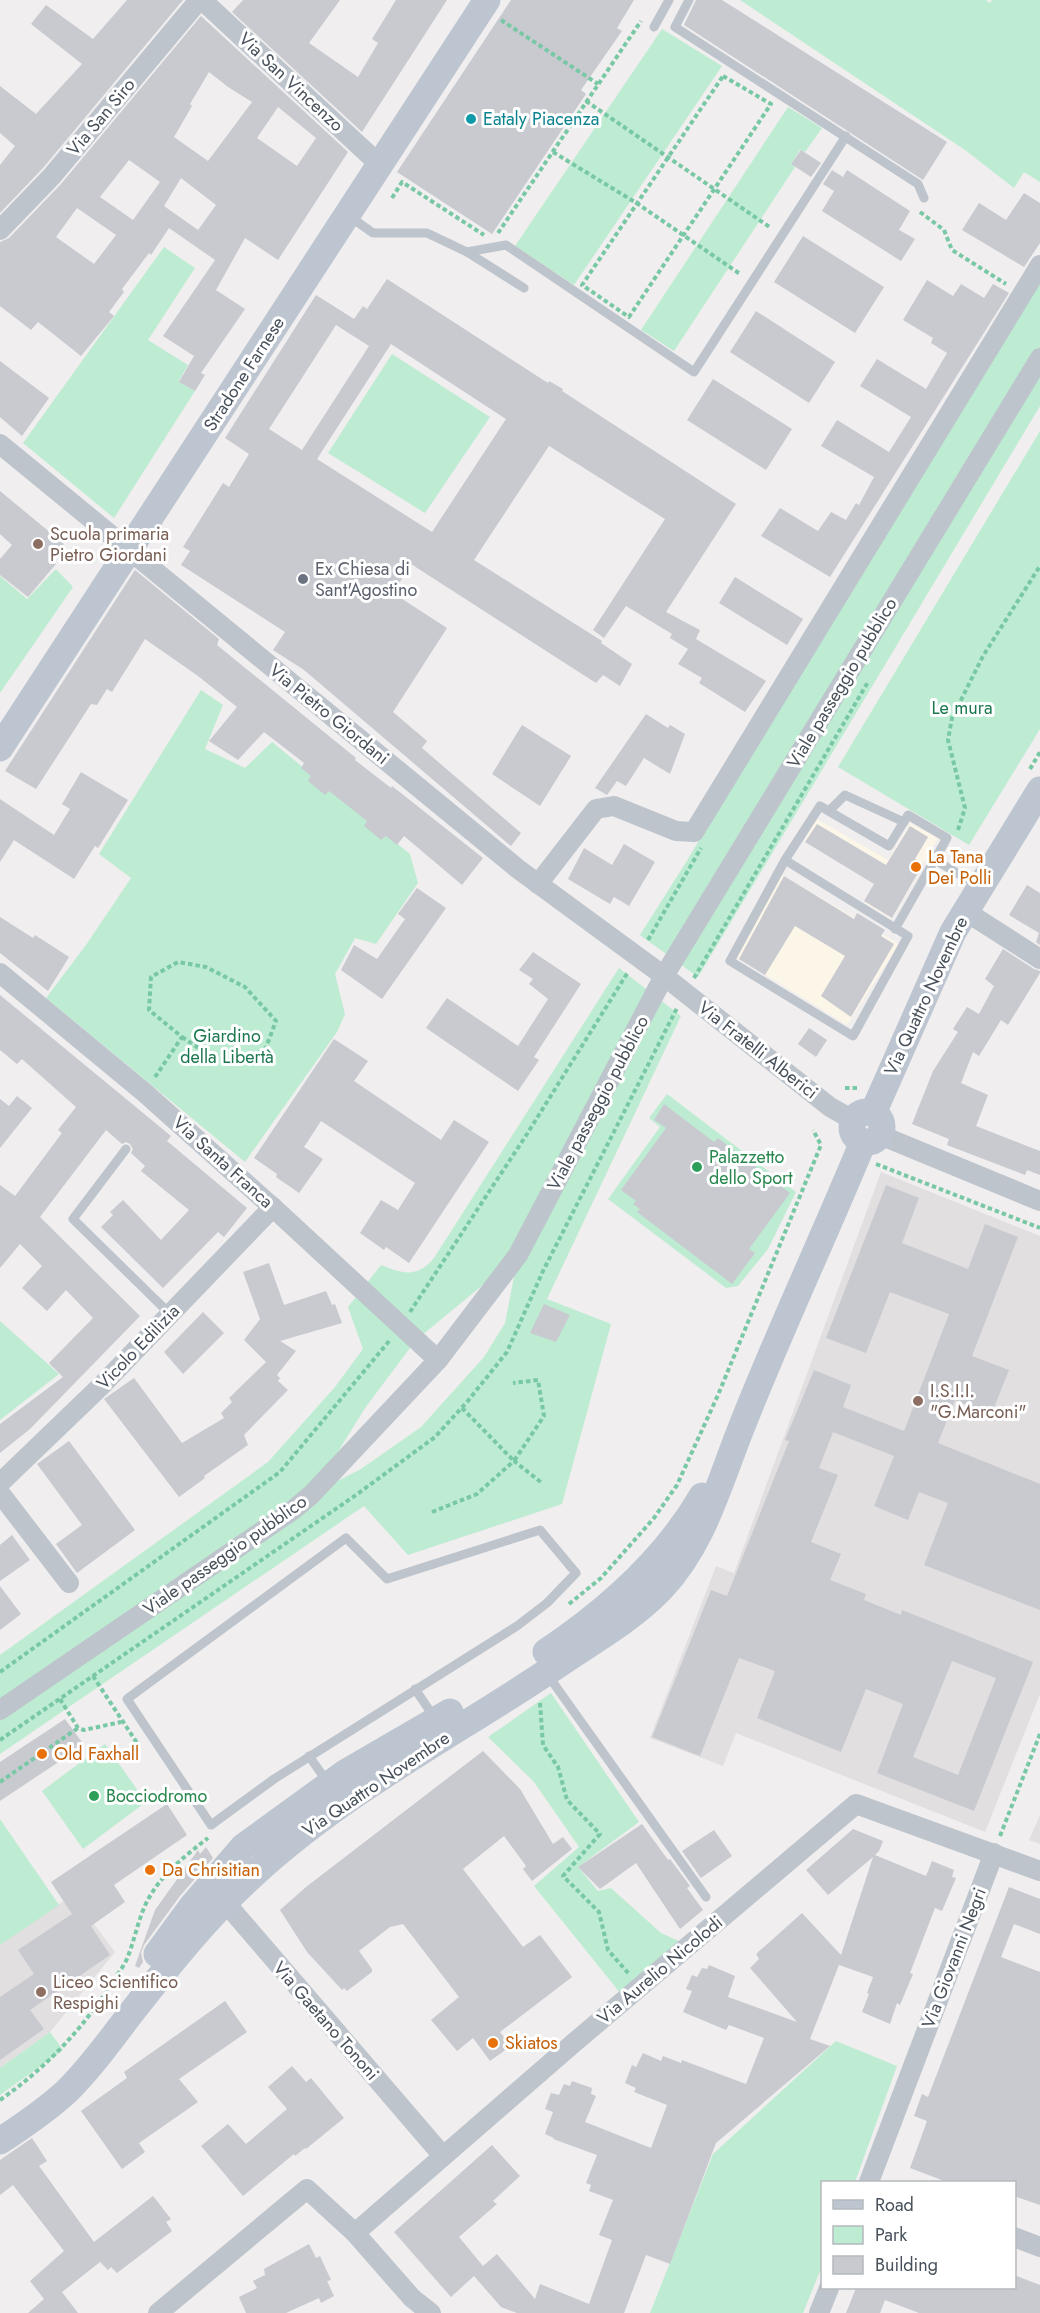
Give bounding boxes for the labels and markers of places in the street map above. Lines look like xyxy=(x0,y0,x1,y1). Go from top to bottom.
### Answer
place label: Eataly Piacenza xyxy=(483,106,599,132)
marker: Eataly Piacenza xyxy=(464,112,478,126)
place label: Scuola primaria Pietro Giordani xyxy=(50,521,169,568)
marker: Scuola primaria Pietro Giordani xyxy=(31,537,45,551)
place label: Ex Chiesa di Sant'Agostino xyxy=(315,556,417,603)
marker: Ex Chiesa di Sant'Agostino xyxy=(296,572,310,586)
place label: La Tana Dei Polli xyxy=(928,844,992,891)
marker: La Tana Dei Polli xyxy=(909,860,923,874)
place label: Palazzetto dello Sport xyxy=(709,1144,793,1191)
marker: Palazzetto dello Sport xyxy=(690,1160,704,1174)
place label: I.S.I.I. "G.Marconi" xyxy=(930,1378,1027,1425)
marker: I.S.I.I. "G.Marconi" xyxy=(911,1394,925,1408)
place label: Old Faxhall xyxy=(54,1741,139,1767)
marker: Old Faxhall xyxy=(35,1747,49,1761)
place label: Bocciodromo xyxy=(106,1783,208,1809)
marker: Bocciodromo xyxy=(87,1789,101,1803)
place label: Da Chrisitian xyxy=(162,1857,260,1883)
marker: Da Chrisitian xyxy=(143,1863,157,1877)
place label: Liceo Scientifico Respighi xyxy=(53,1969,178,2016)
marker: Liceo Scientifico Respighi xyxy=(34,1985,48,1999)
place label: Skiatos xyxy=(505,2030,558,2056)
marker: Skiatos xyxy=(486,2036,500,2050)

